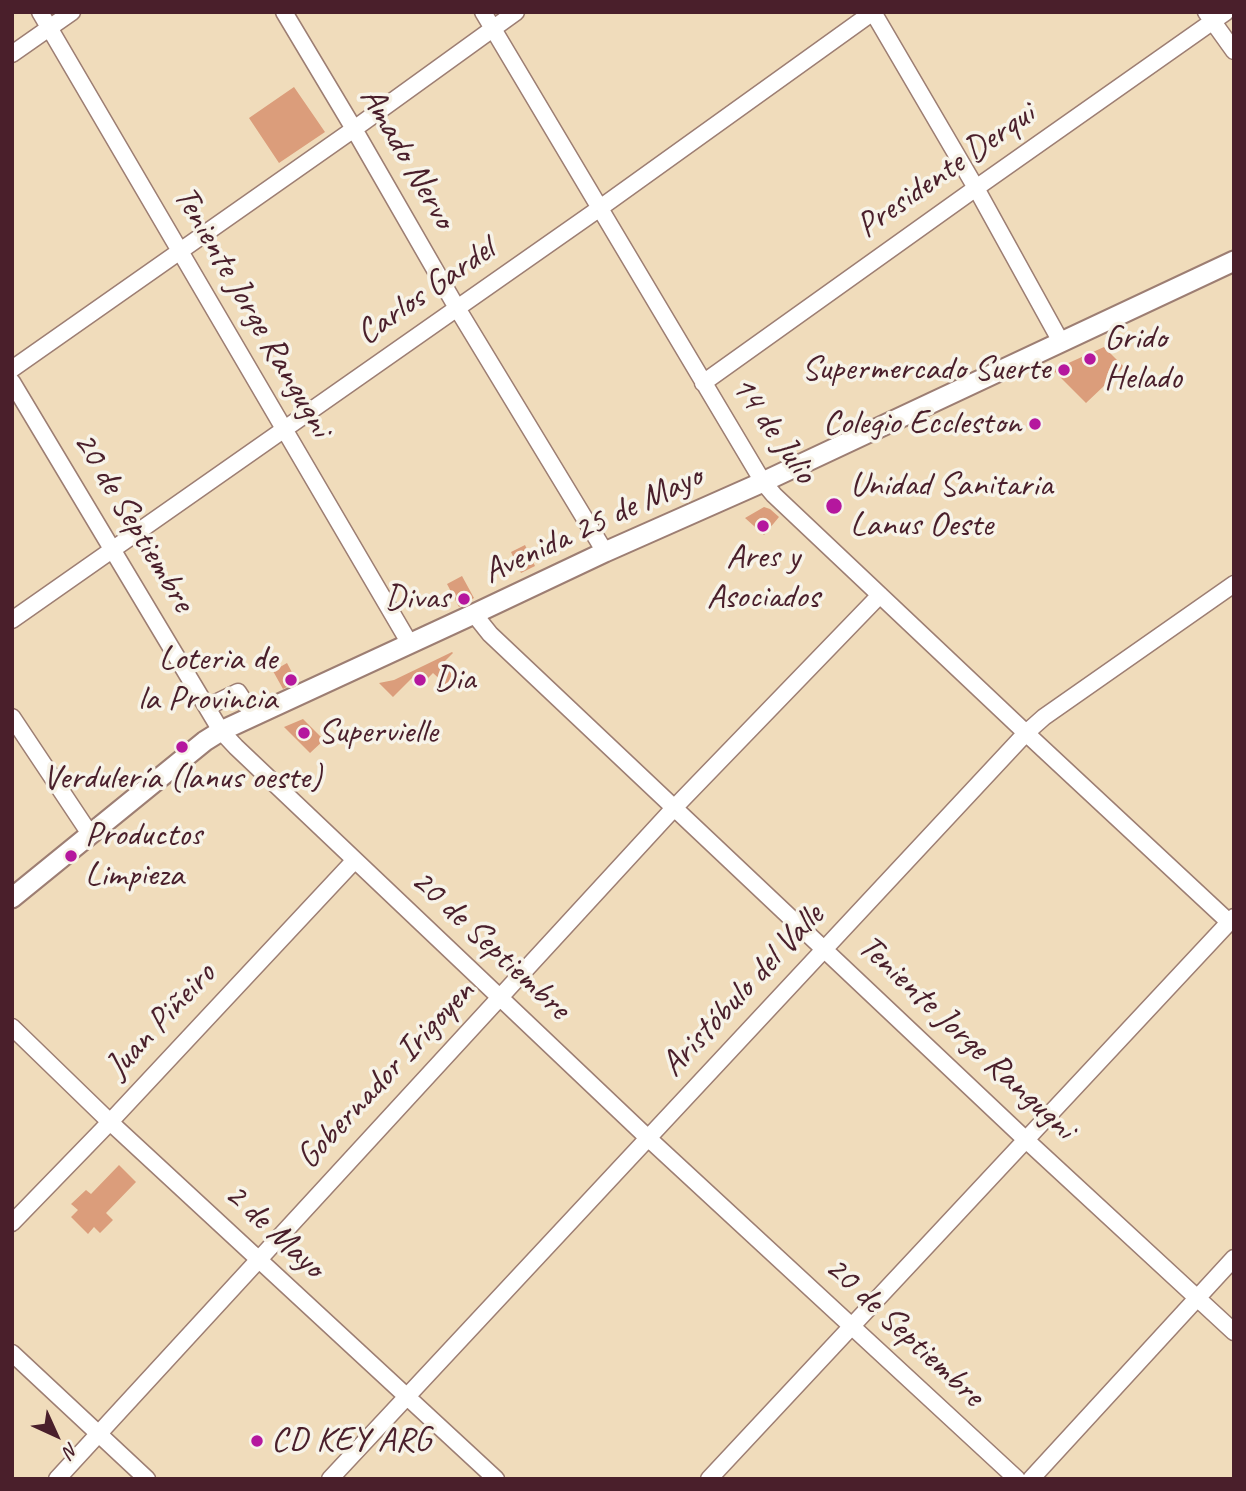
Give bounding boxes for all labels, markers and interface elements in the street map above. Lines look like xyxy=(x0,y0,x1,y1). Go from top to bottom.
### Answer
street label: Amado Nervo xyxy=(350,80,464,236)
street label: Presidente Derqui xyxy=(849,94,1043,248)
street label: Teniente Jorge Rangugni xyxy=(163,179,341,445)
street label: Carlos Gardel xyxy=(349,229,503,355)
place label: Grido Helado xyxy=(1104,318,1181,400)
place label: Supermercado Suerte xyxy=(802,349,1050,391)
marker: Grido Helado xyxy=(1082,351,1098,367)
marker: Supermercado Suerte xyxy=(1056,362,1072,378)
street label: 14 de Julio xyxy=(721,368,825,492)
place label: Colegio Eccleston xyxy=(823,403,1021,445)
marker: Colegio Eccleston xyxy=(1027,416,1043,432)
street label: 20 de Septiembre xyxy=(63,424,203,620)
street label: Avenida 25 de Mayo xyxy=(477,456,709,594)
place label: Unidad Sanitaria Lanus Oeste xyxy=(850,465,1053,547)
marker: Unidad Sanitaria Lanus Oeste xyxy=(824,496,844,516)
marker: Ares y Asociados xyxy=(755,518,771,534)
place label: Ares y Asociados xyxy=(707,537,819,619)
place label: Divas xyxy=(385,578,450,620)
marker: Divas xyxy=(456,591,472,607)
place label: Loteria de la Provincia xyxy=(138,639,277,721)
place label: Dia xyxy=(434,659,475,701)
marker: Loteria de la Provincia xyxy=(283,672,299,688)
marker: Dia xyxy=(412,672,428,688)
place label: Supervielle xyxy=(318,712,438,754)
marker: Supervielle xyxy=(296,725,312,741)
marker: Verdulería (lanus oeste) xyxy=(174,739,190,755)
place label: Verdulería (lanus oeste) xyxy=(42,758,322,800)
place label: Productos Limpieza xyxy=(85,815,202,897)
marker: Productos Limpieza xyxy=(63,848,79,864)
street label: 20 de Septiembre xyxy=(402,860,578,1030)
street label: Aristóbulo del Valle xyxy=(652,896,834,1086)
street label: Teniente Jorge Rangugni xyxy=(848,926,1084,1150)
street label: Juan Piñeiro xyxy=(97,954,225,1088)
street label: Gobernador Irigoyen xyxy=(288,972,484,1178)
street label: 2 de Mayo xyxy=(215,1174,333,1288)
street label: 20 de Septiembre xyxy=(816,1247,992,1417)
north arrow xyxy=(21,1400,91,1470)
place label: CD KEY ARG xyxy=(271,1420,431,1462)
marker: CD KEY ARG xyxy=(249,1433,265,1449)
text: N xyxy=(58,1437,83,1462)

